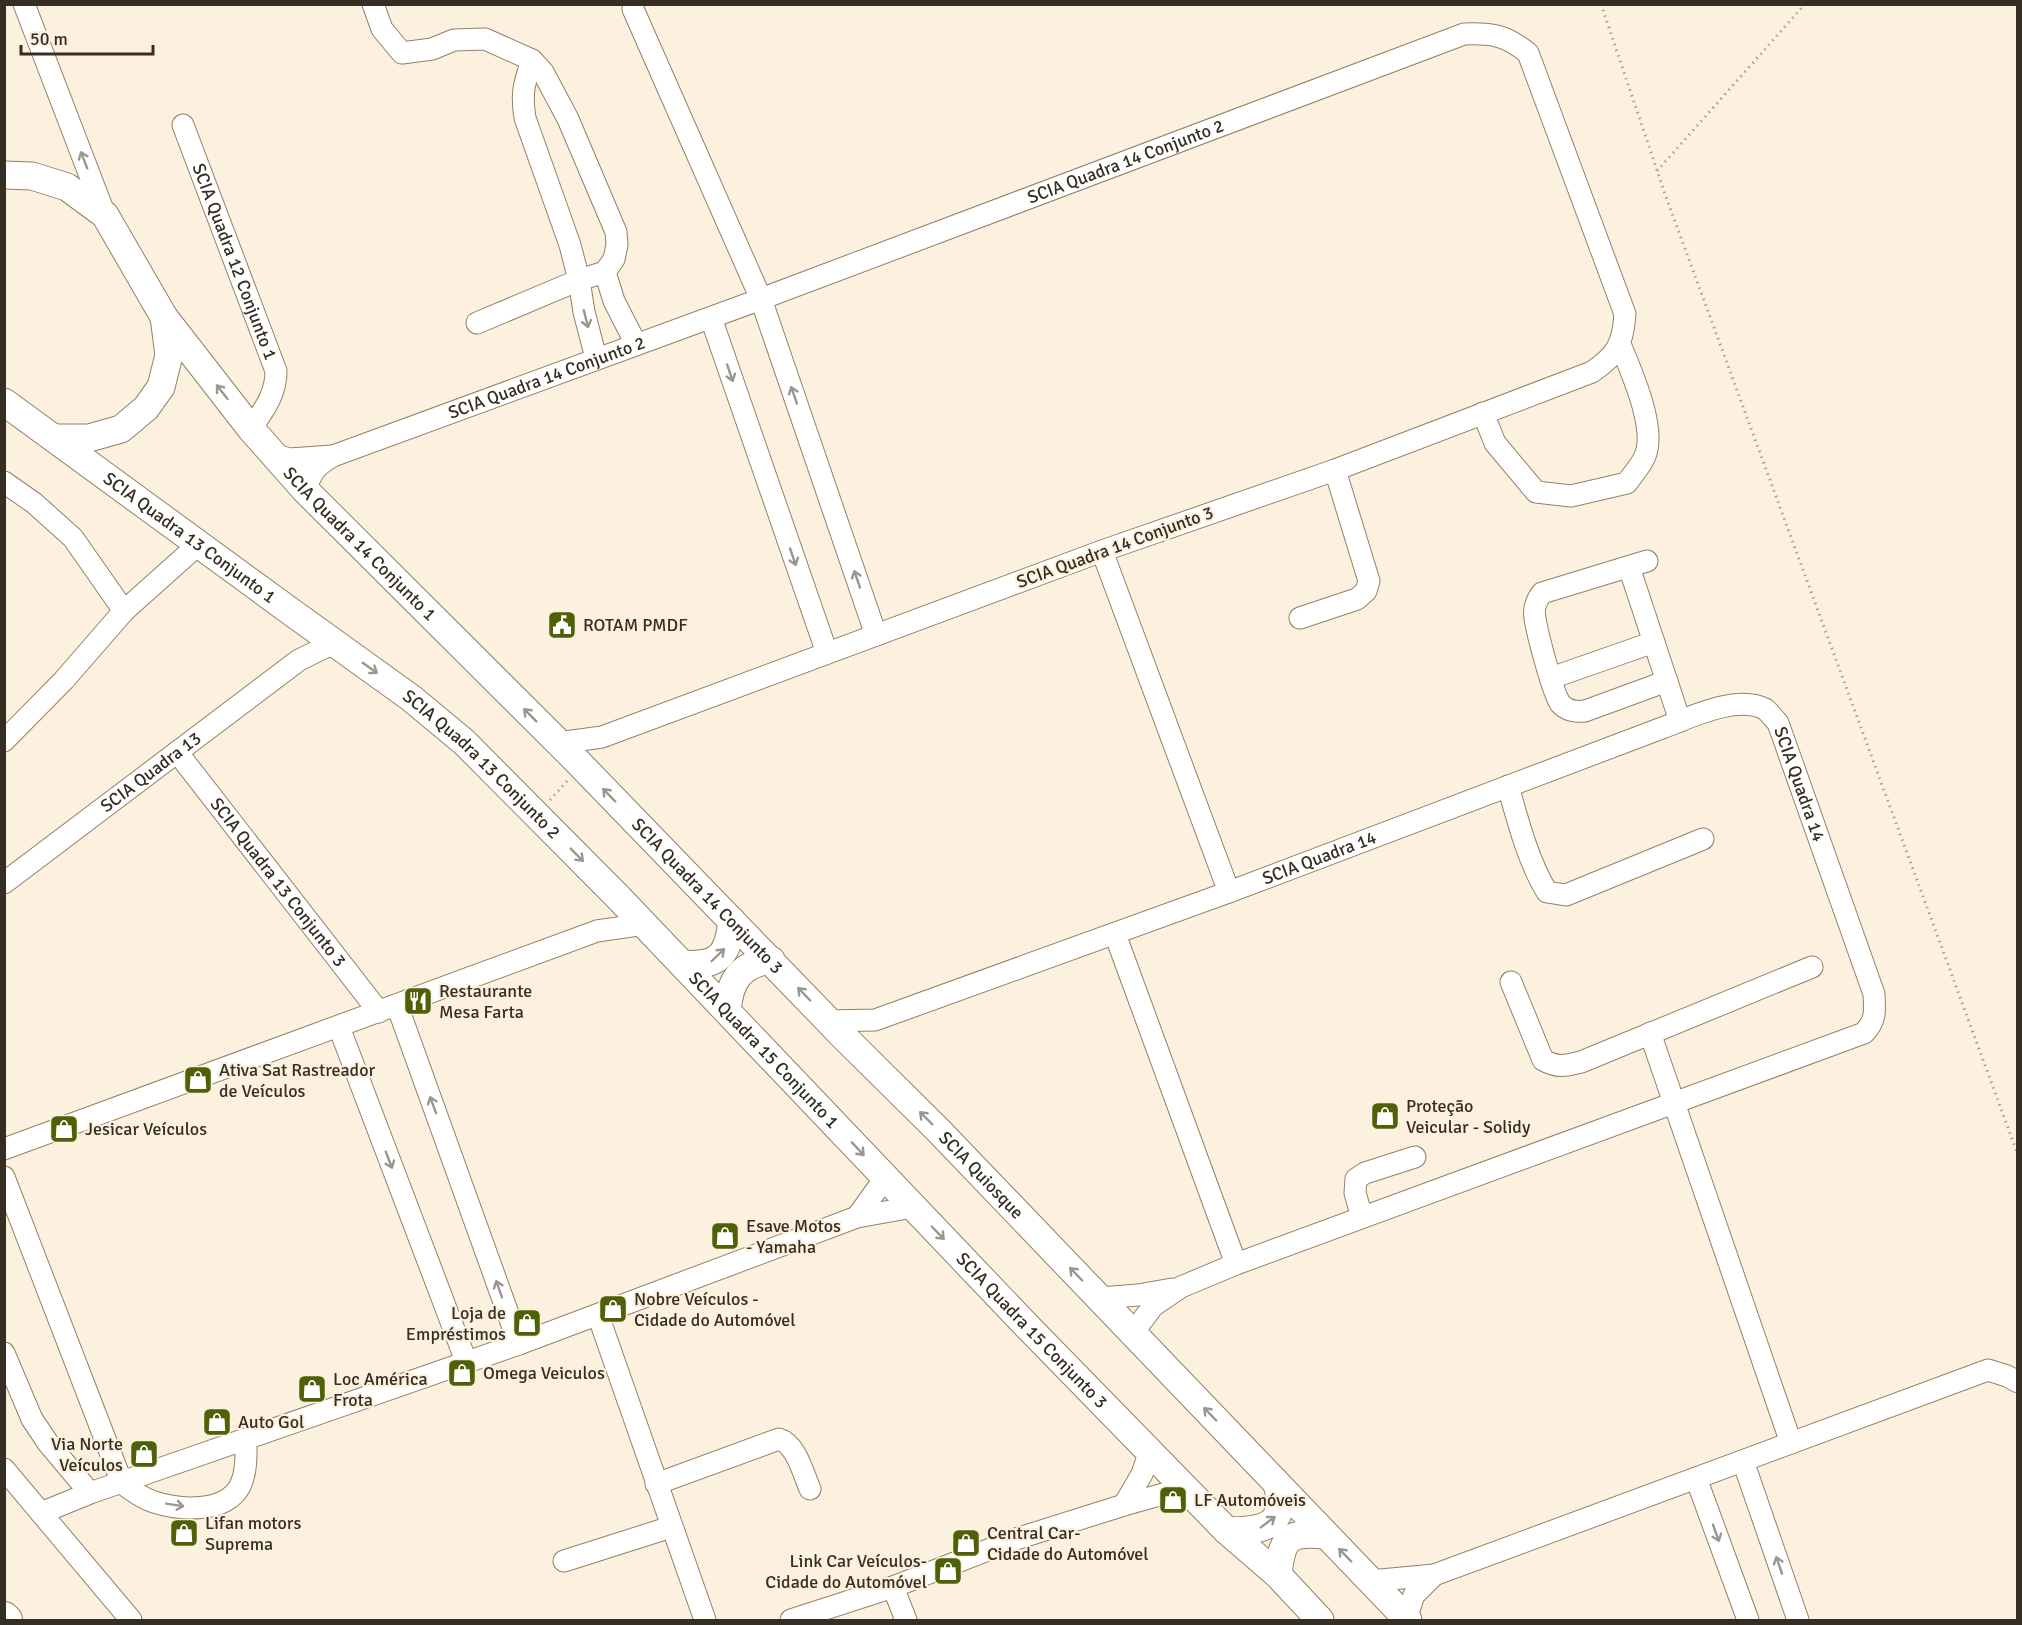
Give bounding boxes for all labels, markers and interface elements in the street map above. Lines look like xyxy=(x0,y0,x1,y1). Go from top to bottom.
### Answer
scale bar xyxy=(21,18,153,56)
text: 50 m xyxy=(30,28,68,50)
street label: SCIA Quadra 14 Conjunto 2 xyxy=(1024,115,1227,209)
one-way arrow xyxy=(77,152,88,170)
street label: SCIA Quadra 12 Conjunto 1 xyxy=(188,160,282,363)
one-way arrow xyxy=(580,309,592,328)
street label: SCIA Quadra 14 Conjunto 2 xyxy=(445,331,648,424)
one-way arrow xyxy=(725,363,736,382)
one-way arrow xyxy=(216,384,229,400)
one-way arrow xyxy=(788,386,799,405)
street label: SCIA Quadra 14 Conjunto 1 xyxy=(279,462,441,625)
street label: SCIA Quadra 13 Conjunto 1 xyxy=(99,467,280,608)
street label: SCIA Quadra 14 Conjunto 3 xyxy=(1014,501,1216,593)
one-way arrow xyxy=(789,547,800,566)
one-way arrow xyxy=(851,570,862,589)
public building icon: ROTAM PMDF xyxy=(546,609,578,641)
place label: ROTAM PMDF xyxy=(583,614,688,636)
one-way arrow xyxy=(361,662,377,674)
street label: SCIA Quadra 13 Conjunto 2 xyxy=(399,685,565,843)
one-way arrow xyxy=(523,708,538,723)
street label: SCIA Quadra 14 xyxy=(1769,724,1830,845)
street label: SCIA Quadra 13 xyxy=(96,727,205,817)
one-way arrow xyxy=(601,787,616,802)
street label: SCIA Quadra 13 Conjunto 3 xyxy=(206,793,351,971)
street label: SCIA Quadra 14 Conjunto 3 xyxy=(627,814,788,978)
street label: SCIA Quadra 14 xyxy=(1259,826,1380,889)
one-way arrow xyxy=(569,847,584,862)
one-way arrow xyxy=(711,948,726,963)
street label: SCIA Quadra 15 Conjunto 1 xyxy=(684,967,844,1133)
place label: Restaurante Mesa Farta xyxy=(439,980,532,1023)
restaurant icon: Restaurante Mesa Farta xyxy=(402,985,434,1017)
one-way arrow xyxy=(796,987,811,1002)
place label: Ativa Sat Rastreador de Veículos xyxy=(219,1059,375,1102)
shop icon: Ativa Sat Rastreador de Veículos xyxy=(182,1064,214,1096)
place label: Proteção Veicular - Solidy xyxy=(1406,1095,1531,1138)
one-way arrow xyxy=(427,1096,438,1115)
shop icon: Proteção Veicular - Solidy xyxy=(1369,1100,1401,1132)
one-way arrow xyxy=(918,1111,933,1126)
shop icon: Jesicar Veículos xyxy=(48,1113,80,1145)
place label: Jesicar Veículos xyxy=(85,1118,207,1140)
street label: SCIA Quiosque xyxy=(934,1127,1028,1224)
one-way arrow xyxy=(851,1141,865,1156)
one-way arrow xyxy=(385,1150,396,1169)
place label: Esave Motos - Yamaha xyxy=(746,1215,841,1258)
shop icon: Esave Motos - Yamaha xyxy=(709,1220,741,1252)
one-way arrow xyxy=(931,1225,945,1240)
street label: SCIA Quadra 15 Conjunto 3 xyxy=(952,1248,1112,1413)
one-way arrow xyxy=(1069,1266,1083,1281)
one-way arrow xyxy=(492,1280,503,1299)
place label: Nobre Veículos - Cidade do Automóvel xyxy=(634,1288,796,1331)
shop icon: Nobre Veículos - Cidade do Automóvel xyxy=(597,1293,629,1325)
place label: Loja de Empréstimos xyxy=(406,1302,506,1345)
shop icon: Loja de Empréstimos xyxy=(511,1307,543,1339)
shop icon: Omega Veiculos xyxy=(446,1357,478,1389)
place label: Omega Veiculos xyxy=(483,1362,605,1384)
place label: Loc América Frota xyxy=(333,1368,428,1411)
shop icon: Loc América Frota xyxy=(296,1373,328,1405)
shop icon: Auto Gol xyxy=(201,1406,233,1438)
one-way arrow xyxy=(1203,1407,1217,1422)
place label: Auto Gol xyxy=(238,1411,304,1433)
place label: Via Norte Veículos xyxy=(51,1433,123,1476)
shop icon: Via Norte Veículos xyxy=(128,1438,160,1470)
shop icon: LF Automóveis xyxy=(1157,1484,1189,1516)
place label: LF Automóveis xyxy=(1194,1489,1306,1511)
one-way arrow xyxy=(164,1500,184,1511)
place label: Lifan motors Suprema xyxy=(205,1512,301,1555)
one-way arrow xyxy=(1260,1516,1276,1529)
shop icon: Lifan motors Suprema xyxy=(168,1517,200,1549)
place label: Central Car- Cidade do Automóvel xyxy=(987,1522,1149,1565)
one-way arrow xyxy=(1711,1523,1722,1542)
shop icon: Central Car- Cidade do Automóvel xyxy=(950,1527,982,1559)
one-way arrow xyxy=(1338,1548,1352,1563)
place label: Link Car Veículos- Cidade do Automóvel xyxy=(765,1550,927,1593)
shop icon: Link Car Veículos- Cidade do Automóvel xyxy=(932,1555,964,1587)
one-way arrow xyxy=(1773,1556,1784,1575)

